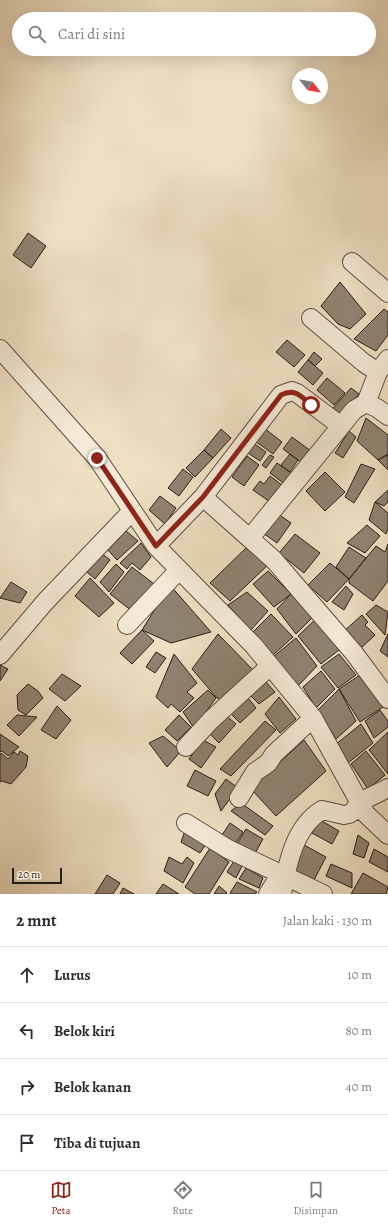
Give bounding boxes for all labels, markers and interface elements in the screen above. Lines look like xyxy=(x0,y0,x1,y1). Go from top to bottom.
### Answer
search box xyxy=(12,12,376,56)
icon: search xyxy=(26,23,48,45)
text: Cari di sini xyxy=(58,24,125,44)
north arrow xyxy=(292,68,328,104)
route start xyxy=(302,396,320,414)
route end xyxy=(88,449,106,467)
scale bar xyxy=(12,866,62,885)
text: 20 m xyxy=(18,867,40,882)
text: 2 mnt xyxy=(16,909,57,932)
text: Jalan kaki · 130 m xyxy=(283,912,372,929)
icon: ahead xyxy=(16,964,38,986)
text: Lurus xyxy=(54,965,91,985)
text: 10 m xyxy=(347,966,372,983)
icon: left xyxy=(16,1020,38,1042)
text: Belok kiri xyxy=(54,1021,115,1041)
text: 80 m xyxy=(345,1022,372,1039)
icon: right xyxy=(16,1076,38,1098)
text: Belok kanan xyxy=(54,1077,131,1097)
text: 40 m xyxy=(346,1078,372,1095)
icon: arrive xyxy=(16,1132,38,1154)
text: Tiba di tujuan xyxy=(54,1133,140,1153)
tab: Peta xyxy=(50,1179,72,1218)
tab: Rute xyxy=(172,1179,194,1218)
tab: Disimpan xyxy=(294,1179,338,1218)

